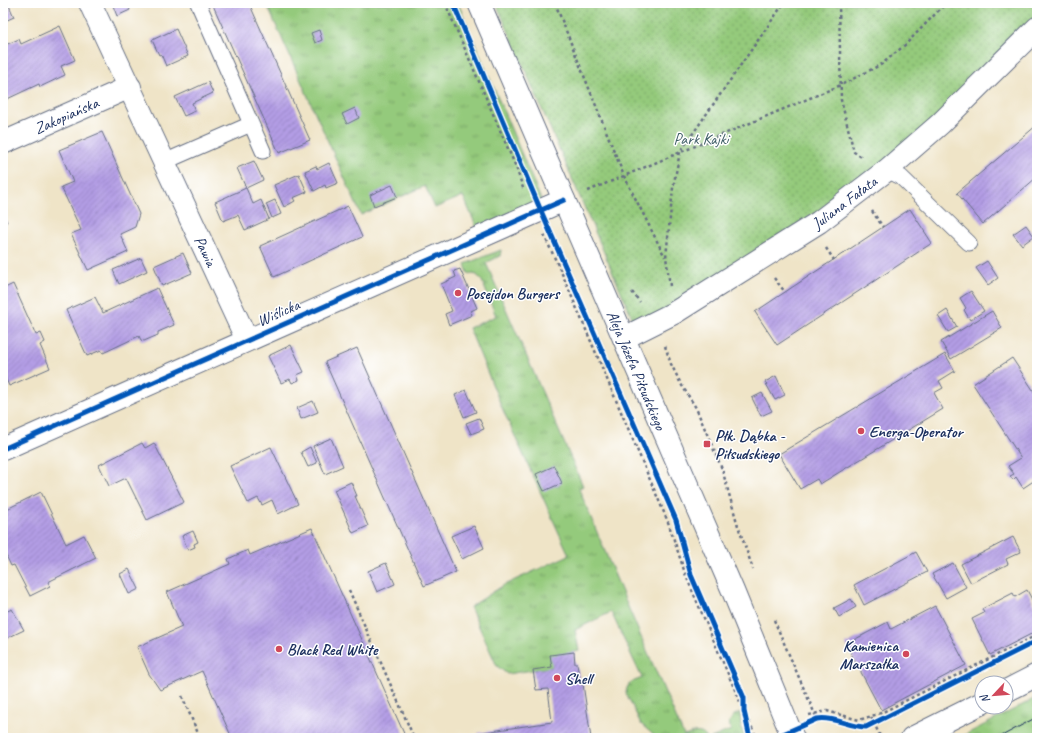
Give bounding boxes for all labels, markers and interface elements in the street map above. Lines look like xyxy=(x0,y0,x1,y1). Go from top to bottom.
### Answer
street label: Zakopiańska xyxy=(31,93,102,139)
park label: Park Kajki xyxy=(673,129,731,149)
street label: Juliana Fałata xyxy=(807,171,882,234)
street label: Pawia xyxy=(189,233,221,271)
place label: Posejdon Burgers xyxy=(466,284,562,304)
marker: Posejdon Burgers xyxy=(453,288,463,298)
street label: Wiślicka xyxy=(254,294,304,331)
street label: Aleja Józefa Piłsudskiego xyxy=(602,308,671,434)
place label: Energa-Operator xyxy=(869,422,965,442)
place label: Płk. Dąbka - Piłsudskiego xyxy=(715,426,786,464)
marker: Energa-Operator xyxy=(856,426,866,436)
marker: Płk. Dąbka - Piłsudskiego xyxy=(702,439,712,449)
place label: Kamienica Marszałka xyxy=(840,636,900,674)
place label: Black Red White xyxy=(287,640,379,660)
marker: Black Red White xyxy=(274,644,284,654)
marker: Kamienica Marszałka xyxy=(901,649,911,659)
place label: Shell xyxy=(565,669,595,689)
marker: Shell xyxy=(552,673,562,683)
north arrow xyxy=(974,675,1014,715)
text: N xyxy=(976,691,993,706)

